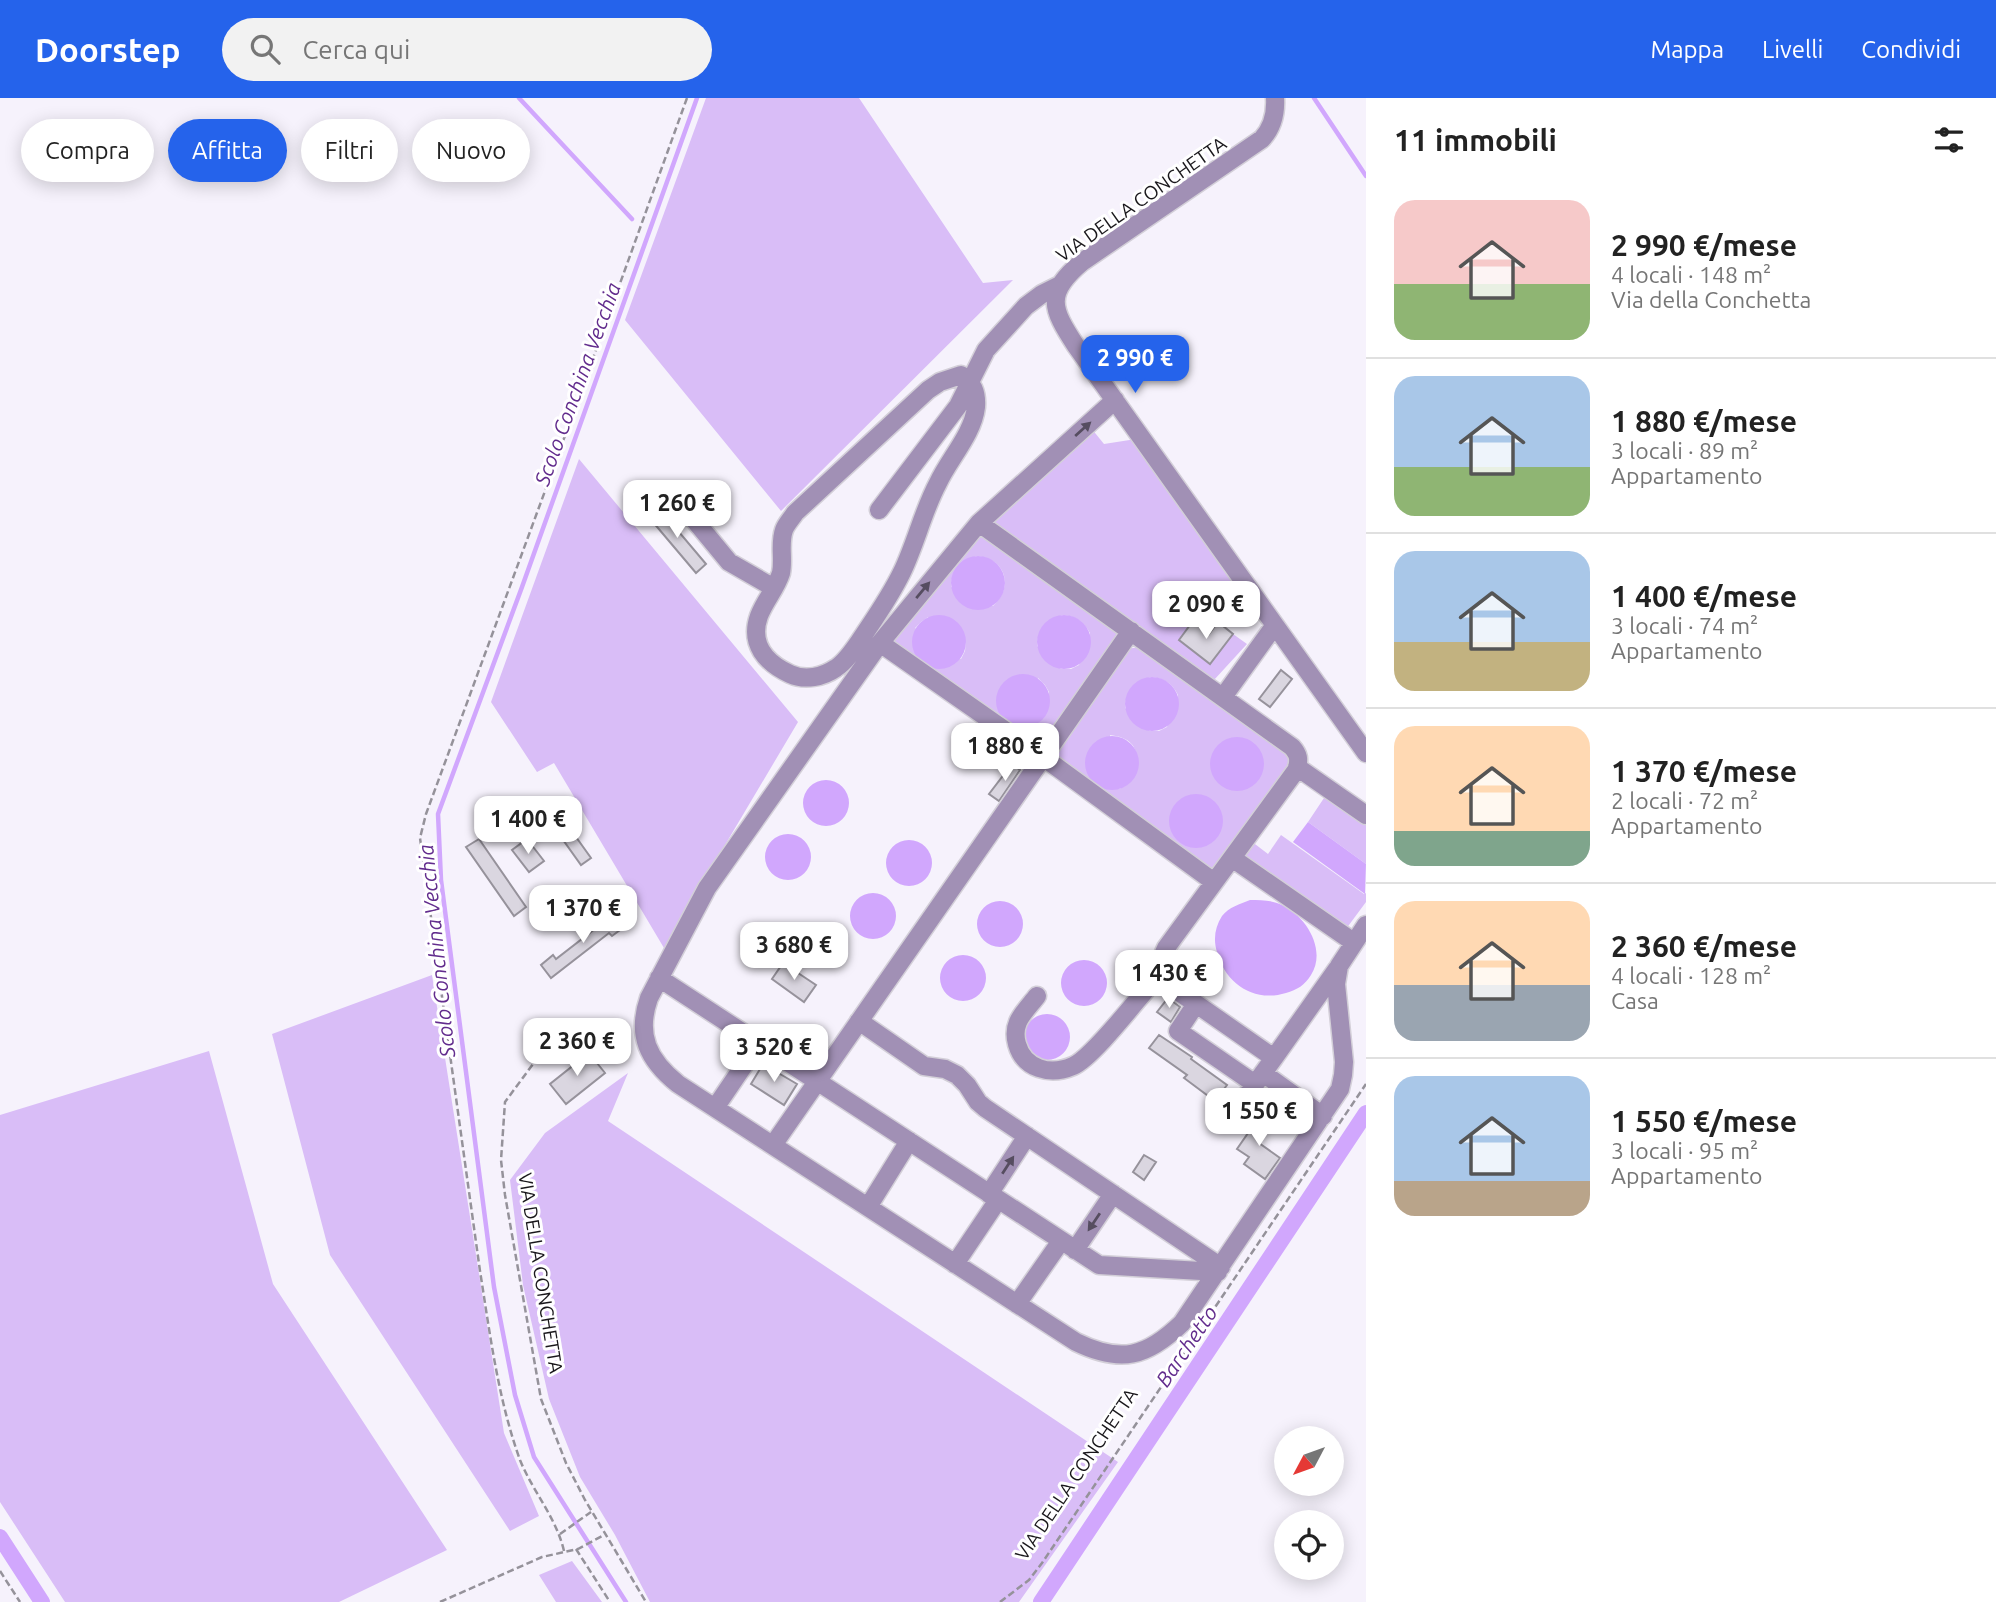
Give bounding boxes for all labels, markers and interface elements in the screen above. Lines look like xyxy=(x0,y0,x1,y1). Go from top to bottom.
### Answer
search box xyxy=(222,18,712,81)
icon: search xyxy=(246,30,284,68)
text: Doorstep xyxy=(35,31,180,68)
text: Cerca qui xyxy=(302,35,410,64)
text: Mappa xyxy=(1650,36,1724,63)
text: Livelli xyxy=(1762,36,1823,63)
text: Condividi xyxy=(1861,36,1961,63)
chip: Compra xyxy=(21,119,154,182)
chip: Affitta xyxy=(168,119,287,182)
chip: Filtri xyxy=(301,119,398,182)
chip: Nuovo xyxy=(412,119,530,182)
icon: filters xyxy=(1930,121,1968,159)
text: 11 immobili xyxy=(1394,123,1557,157)
street label: VIA DELLA CONCHETTA xyxy=(1052,132,1231,266)
icon: home xyxy=(1450,228,1534,312)
text: 2 990 €/mese xyxy=(1611,228,1797,262)
text: 4 locali · 148 m² xyxy=(1611,262,1771,287)
water label: Scolo Conchina Vecchia xyxy=(529,279,625,490)
text: Via della Conchetta xyxy=(1611,287,1811,312)
pin: 2 990 € xyxy=(1070,336,1200,395)
text: 2 990 € xyxy=(1097,345,1173,370)
icon: home xyxy=(1450,404,1534,488)
text: 1 880 €/mese xyxy=(1611,404,1797,438)
one-way arrow xyxy=(1074,421,1092,437)
text: 3 locali · 89 m² xyxy=(1611,438,1758,463)
text: Appartamento xyxy=(1611,463,1762,488)
pin: 1 260 € xyxy=(612,480,742,540)
text: 1 260 € xyxy=(639,490,715,515)
icon: home xyxy=(1450,579,1534,663)
text: 1 400 €/mese xyxy=(1611,579,1797,613)
one-way arrow xyxy=(915,582,930,599)
pin: 2 090 € xyxy=(1141,582,1271,641)
text: 2 090 € xyxy=(1168,591,1244,616)
text: 3 locali · 74 m² xyxy=(1611,613,1758,638)
text: Appartamento xyxy=(1611,638,1762,663)
pin: 1 880 € xyxy=(940,724,1070,783)
text: 1 880 € xyxy=(967,733,1043,758)
icon: home xyxy=(1450,754,1534,838)
text: 1 370 €/mese xyxy=(1611,754,1797,788)
text: 2 locali · 72 m² xyxy=(1611,788,1758,813)
pin: 1 400 € xyxy=(463,796,593,856)
text: 1 400 € xyxy=(490,806,566,831)
text: Appartamento xyxy=(1611,813,1762,838)
water label: Scolo Conchina Vecchia xyxy=(413,843,459,1060)
pin: 1 370 € xyxy=(518,886,648,945)
text: 1 370 € xyxy=(545,895,621,920)
pin: 3 680 € xyxy=(729,922,859,982)
icon: home xyxy=(1450,929,1534,1013)
text: 2 360 €/mese xyxy=(1611,929,1797,963)
text: 3 680 € xyxy=(756,932,832,957)
pin: 1 430 € xyxy=(1104,950,1234,1010)
text: 1 430 € xyxy=(1131,960,1207,985)
text: 4 locali · 128 m² xyxy=(1611,963,1771,988)
text: Casa xyxy=(1611,988,1659,1013)
pin: 2 360 € xyxy=(512,1018,642,1078)
pin: 3 520 € xyxy=(709,1024,839,1084)
text: 2 360 € xyxy=(539,1028,615,1053)
text: 3 520 € xyxy=(736,1034,812,1059)
pin: 1 550 € xyxy=(1194,1088,1324,1148)
text: 1 550 € xyxy=(1221,1098,1297,1123)
icon: home xyxy=(1450,1104,1534,1188)
text: 1 550 €/mese xyxy=(1611,1104,1797,1138)
text: 3 locali · 95 m² xyxy=(1611,1138,1758,1163)
one-way arrow xyxy=(1001,1156,1015,1174)
text: Appartamento xyxy=(1611,1163,1762,1188)
street label: VIA DELLA CONCHETTA xyxy=(514,1171,568,1375)
one-way arrow xyxy=(1087,1213,1101,1231)
water label: Barchetto xyxy=(1150,1301,1222,1391)
street label: VIA DELLA CONCHETTA xyxy=(1010,1383,1142,1564)
north arrow xyxy=(1274,1426,1344,1496)
map controls xyxy=(1274,1426,1344,1580)
button: locate xyxy=(1274,1510,1344,1580)

